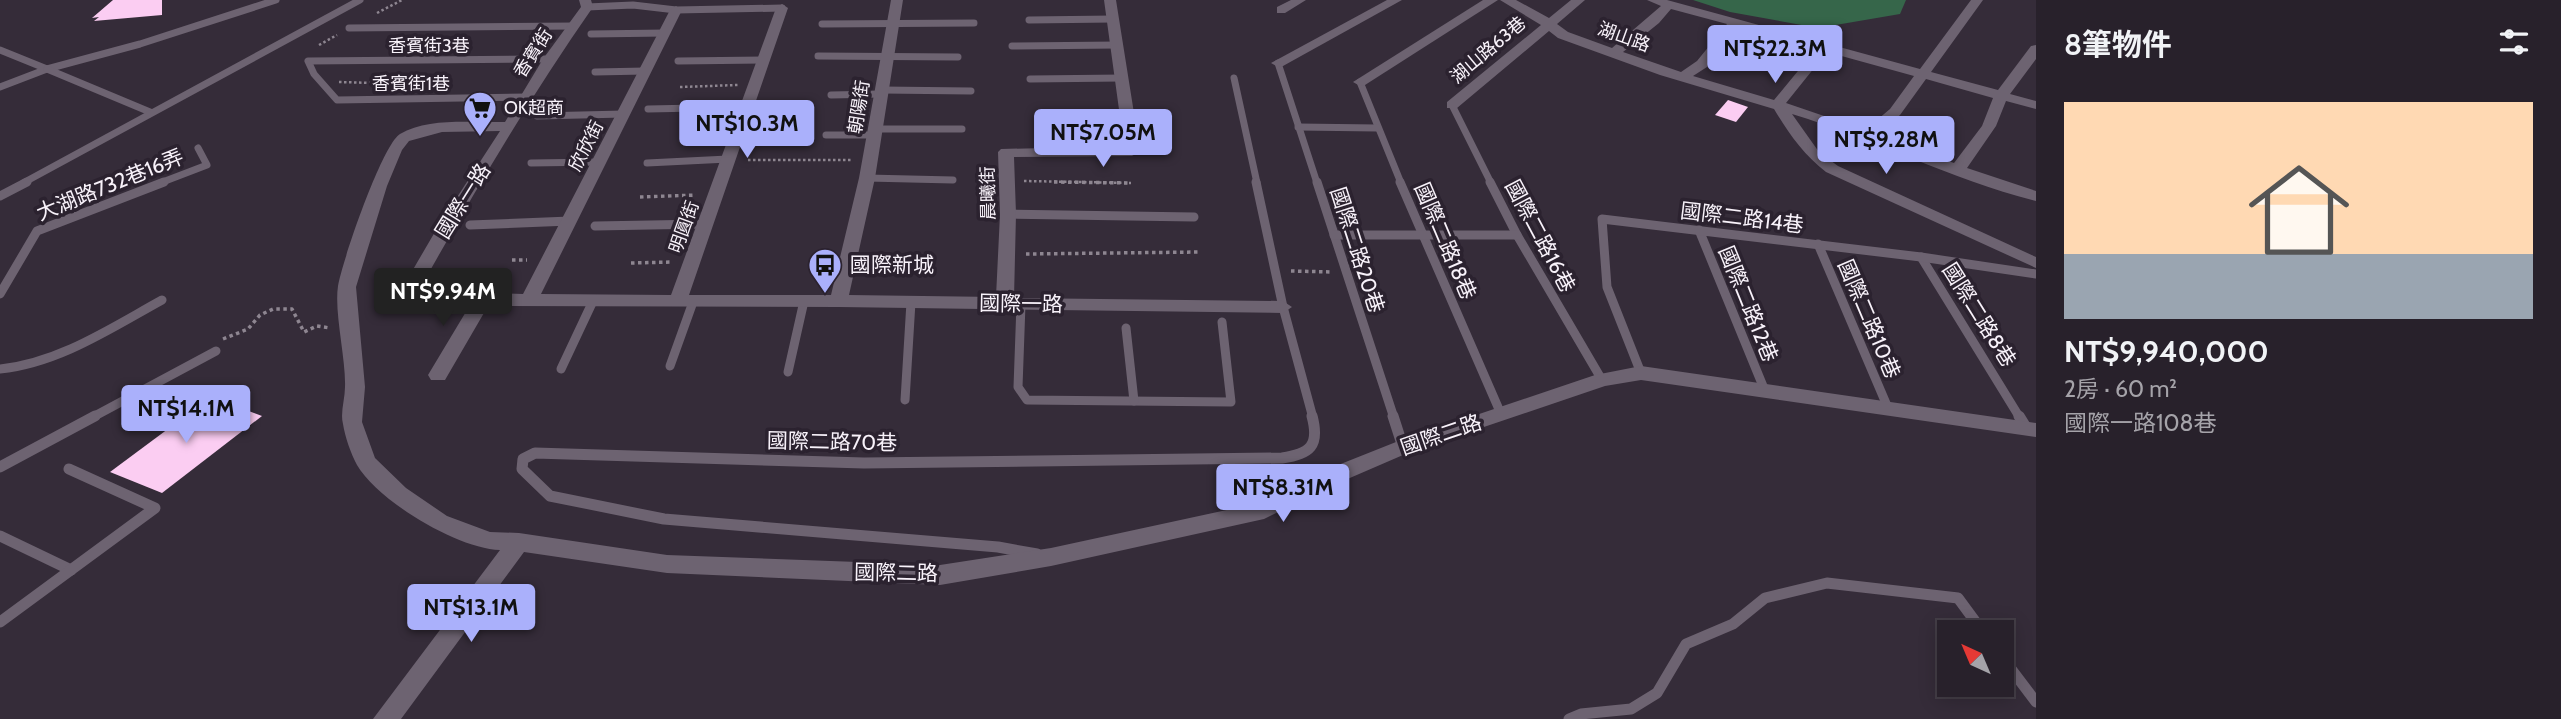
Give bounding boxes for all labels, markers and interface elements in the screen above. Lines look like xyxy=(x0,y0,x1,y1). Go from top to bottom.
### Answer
street label: 湖山路63巷 xyxy=(1446,12,1530,88)
street label: 湖山路 xyxy=(1595,17,1653,57)
icon: filters xyxy=(2495,23,2533,61)
street label: 香賓街 xyxy=(509,24,557,82)
pin: NT$22.3M xyxy=(1703,25,1847,85)
text: 8筆物件 xyxy=(2064,26,2172,63)
text: NT$22.3M xyxy=(1723,34,1827,62)
street label: 香賓街3巷 xyxy=(388,35,470,57)
street label: 香賓街1巷 xyxy=(372,73,450,95)
street label: 朝陽街 xyxy=(844,79,874,135)
supermarket icon: OK超商 xyxy=(461,89,499,138)
place label: OK超商 xyxy=(504,97,564,119)
pin: NT$10.3M xyxy=(675,100,819,160)
text: NT$10.3M xyxy=(695,109,799,137)
pin: NT$7.05M xyxy=(1031,110,1175,169)
pin: NT$9.28M xyxy=(1814,116,1958,176)
street label: 欣欣街 xyxy=(564,117,608,175)
text: NT$7.05M xyxy=(1050,118,1156,146)
text: NT$9.28M xyxy=(1833,125,1939,153)
street label: 大湖路732巷16弄 xyxy=(32,144,187,225)
icon: home xyxy=(2236,147,2362,273)
street label: 國際一路 xyxy=(430,158,495,243)
street label: 晨曦街 xyxy=(977,166,999,220)
street label: 國際二路16巷 xyxy=(1500,175,1581,296)
street label: 國際二路18巷 xyxy=(1410,179,1481,303)
street label: 國際二路20巷 xyxy=(1325,184,1390,316)
street label: 明圓街 xyxy=(664,198,704,256)
street label: 國際二路14巷 xyxy=(1679,198,1805,237)
street label: 國際二路12巷 xyxy=(1714,242,1783,365)
bus stop icon: 國際新城 xyxy=(806,246,844,295)
place label: 國際新城 xyxy=(850,252,934,277)
street label: 國際二路10巷 xyxy=(1833,256,1906,382)
street label: 國際二路8巷 xyxy=(1938,258,2021,371)
pin: NT$9.94M xyxy=(371,268,515,328)
text: NT$9.94M xyxy=(390,277,496,305)
street label: 國際一路 xyxy=(979,290,1063,317)
text: NT$9,940,000 xyxy=(2064,333,2269,370)
text: 2房 · 60 m² xyxy=(2064,375,2177,403)
pin: NT$14.1M xyxy=(114,386,258,445)
text: NT$14.1M xyxy=(137,394,235,422)
street label: 國際二路 xyxy=(1397,409,1485,460)
text: 國際一路108巷 xyxy=(2064,409,2217,437)
street label: 國際二路70巷 xyxy=(767,428,897,455)
pin: NT$8.31M xyxy=(1211,464,1355,524)
text: NT$8.31M xyxy=(1232,473,1334,501)
street label: 國際二路 xyxy=(854,559,938,586)
pin: NT$13.1M xyxy=(399,584,543,644)
text: NT$13.1M xyxy=(423,593,519,621)
north arrow xyxy=(1937,620,2014,696)
map controls xyxy=(1937,620,2014,697)

